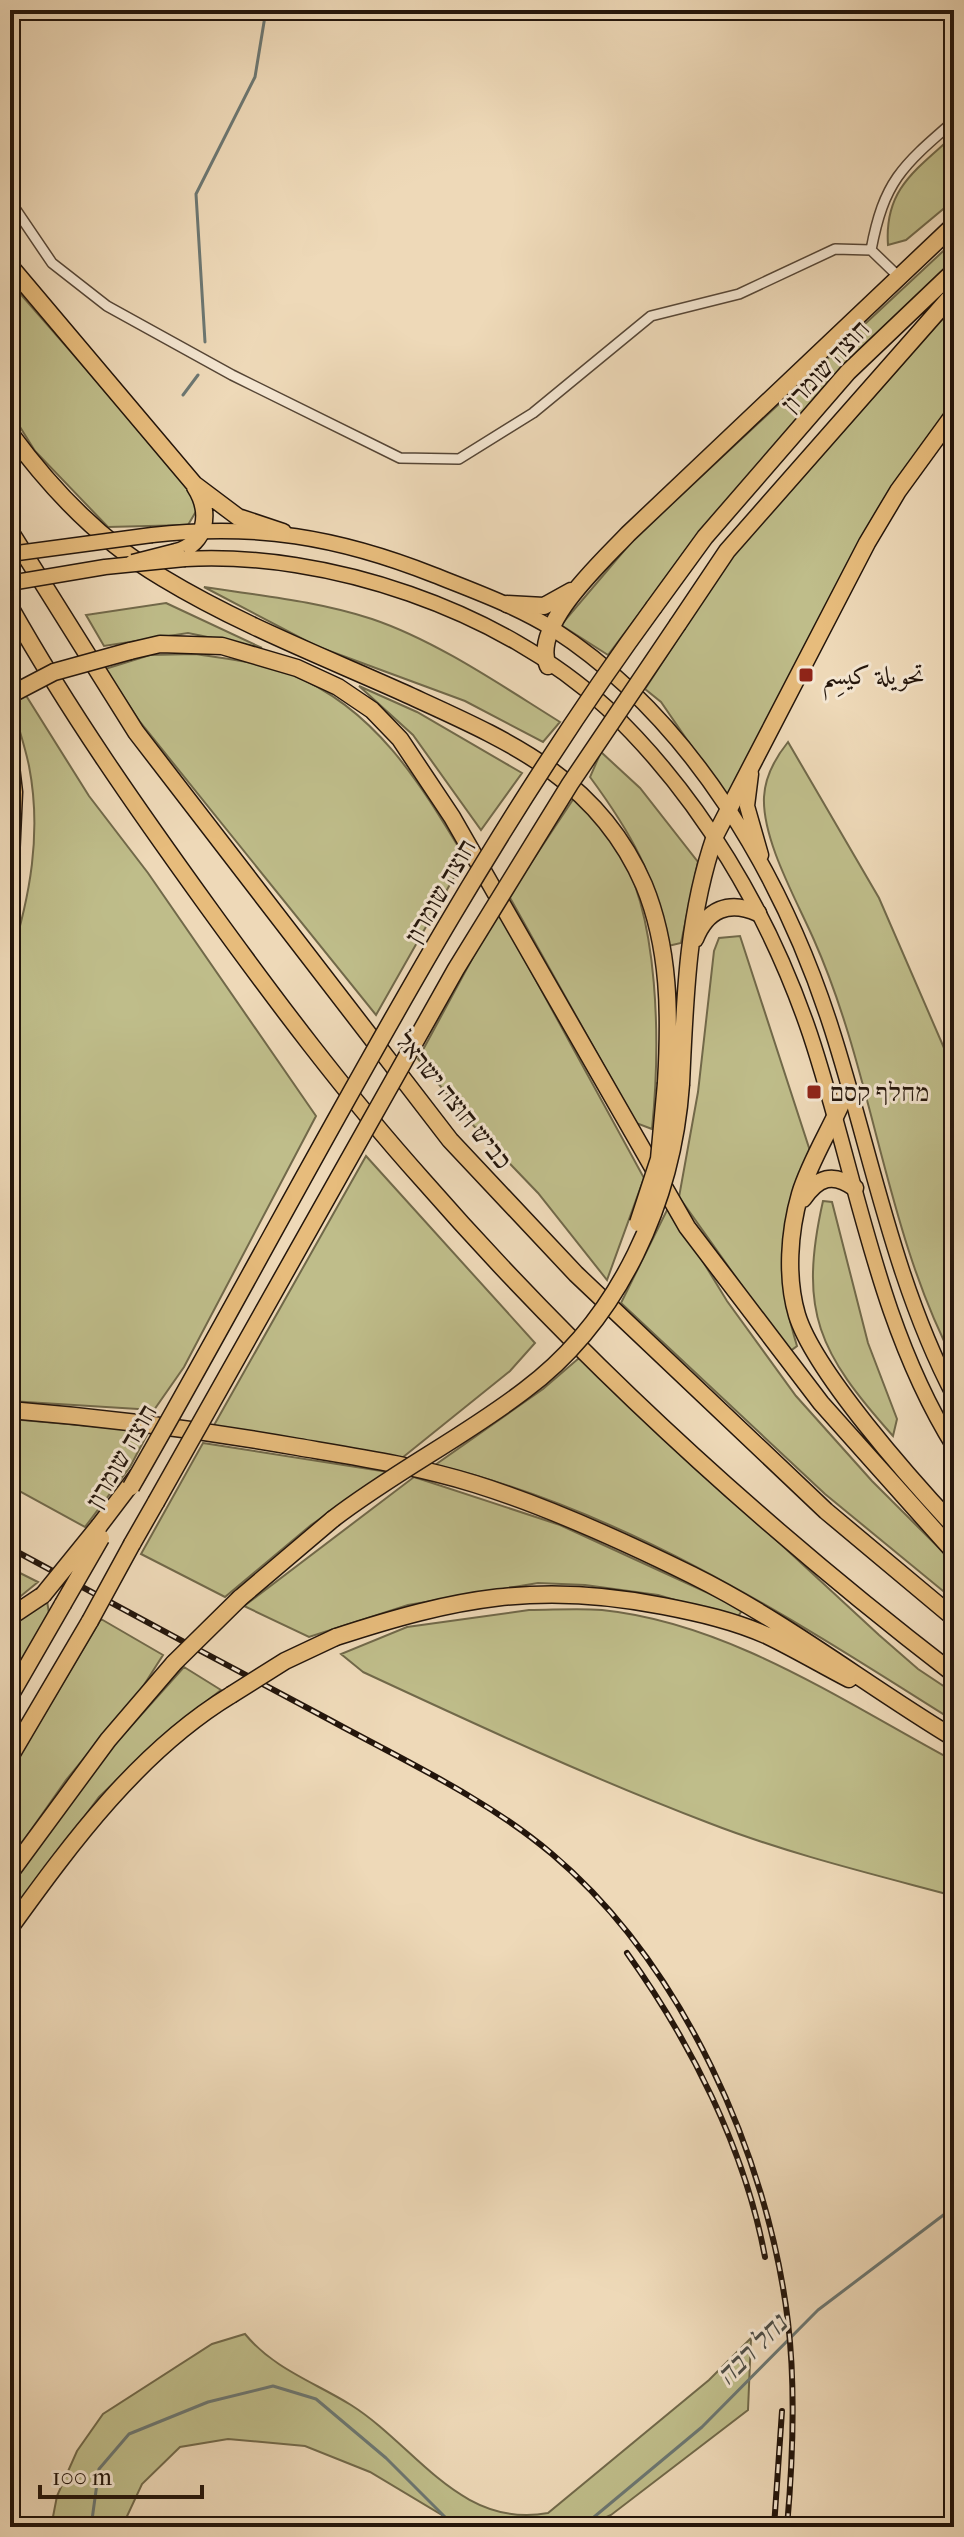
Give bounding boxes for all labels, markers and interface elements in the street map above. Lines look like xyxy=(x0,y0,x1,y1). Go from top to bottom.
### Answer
street label: חוצה שומרון xyxy=(775,314,876,419)
place label: تحويلة كيسِم xyxy=(822,660,925,701)
marker: تحويلة كيسِم xyxy=(797,666,815,684)
street label: חוצה שומרון xyxy=(398,834,483,949)
street label: כביש חוצה ישראל xyxy=(389,1025,519,1175)
place label: מחלף קסם xyxy=(830,1077,929,1108)
marker: מחלף קסם xyxy=(805,1083,823,1101)
street label: חוצה שומרון xyxy=(79,1399,164,1514)
water label: נחל רבה xyxy=(709,2305,795,2391)
scale bar xyxy=(40,2449,202,2499)
text: 100 m xyxy=(52,2463,112,2491)

